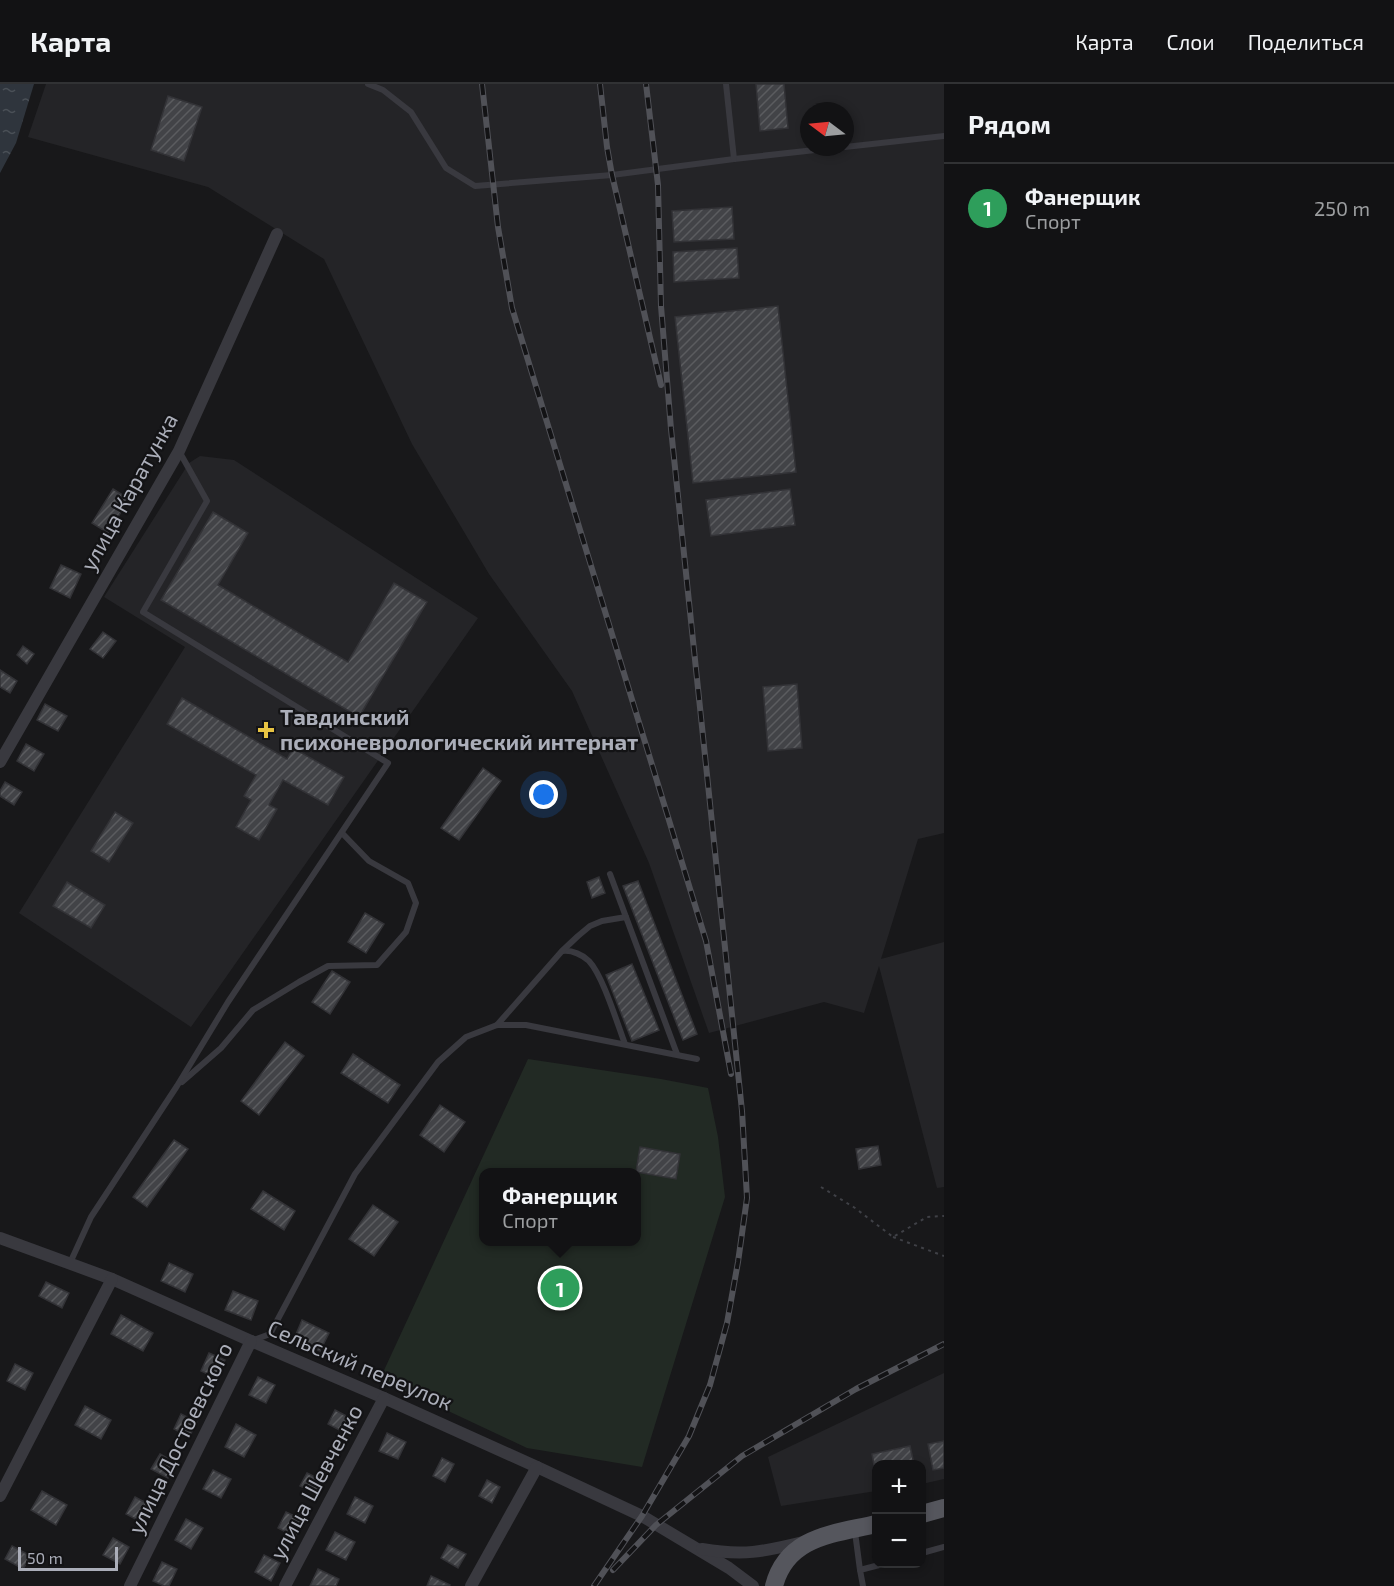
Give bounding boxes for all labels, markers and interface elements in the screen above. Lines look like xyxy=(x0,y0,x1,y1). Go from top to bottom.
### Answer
text: Карта xyxy=(30,24,111,58)
text: Карта xyxy=(1075,29,1134,54)
text: Слои xyxy=(1167,29,1215,54)
text: Поделиться xyxy=(1248,29,1364,54)
north arrow xyxy=(800,102,854,156)
text: Рядом xyxy=(968,108,1051,139)
text: Фанерщик xyxy=(1025,183,1140,209)
text: 1 xyxy=(983,196,992,220)
text: 250 m xyxy=(1314,196,1370,220)
text: Спорт xyxy=(1025,209,1081,233)
street label: улица Каратунка xyxy=(74,408,183,575)
place label: Тавдинский психоневрологический интернат xyxy=(280,703,638,754)
marker: Тавдинский психоневрологический интернат xyxy=(257,721,275,739)
your location xyxy=(529,780,558,809)
popup xyxy=(479,1168,641,1246)
text: Фанерщик xyxy=(502,1182,618,1208)
text: Спорт xyxy=(502,1208,558,1232)
pin: 1 xyxy=(540,1266,580,1310)
street label: Сельский переулок xyxy=(264,1313,457,1416)
street label: улица Достоевского xyxy=(121,1338,238,1538)
street label: улица Шевченко xyxy=(263,1400,368,1564)
map controls xyxy=(872,1460,926,1568)
button: + xyxy=(872,1460,926,1514)
button: − xyxy=(872,1514,926,1568)
scale bar xyxy=(18,1544,118,1572)
text: 50 m xyxy=(27,1548,63,1567)

